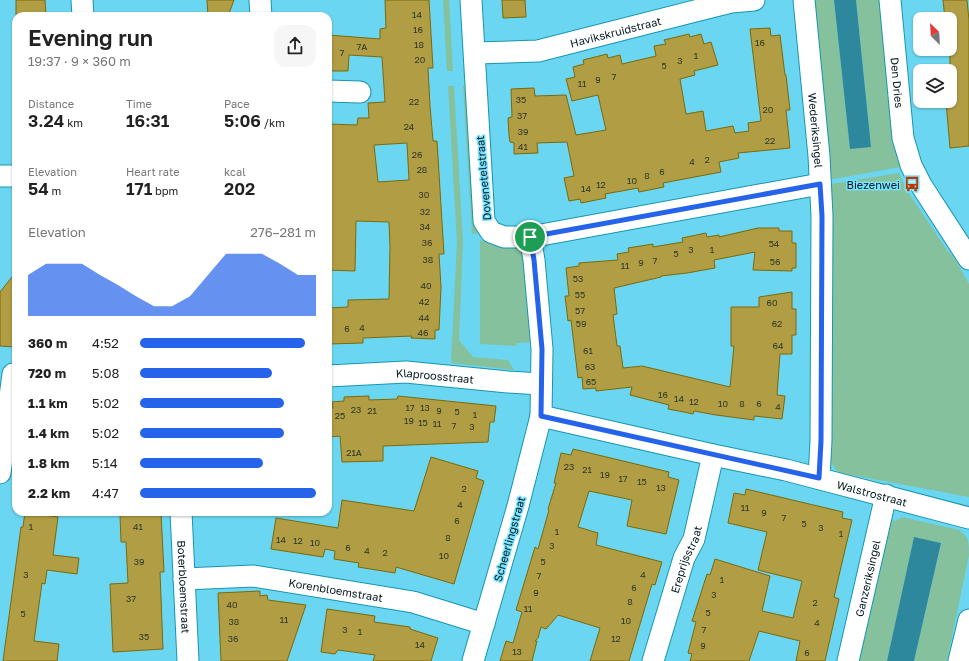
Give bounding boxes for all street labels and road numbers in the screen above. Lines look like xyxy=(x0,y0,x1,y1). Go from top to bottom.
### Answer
street label: Havikskruidstraat xyxy=(569,13,662,49)
street label: Den Dries xyxy=(889,57,907,109)
street label: Wederiksingel xyxy=(806,92,826,169)
street label: Dovenetelstraat xyxy=(473,135,493,221)
street label: Klaproosstraat xyxy=(395,365,474,385)
street label: Walstrostraat xyxy=(836,477,909,508)
street label: Scheerlingstraat xyxy=(491,495,527,583)
street label: Ereprijsstraat xyxy=(667,524,703,595)
street label: Ganzeriksingel xyxy=(852,538,882,618)
street label: Boterbloemstraat xyxy=(176,540,193,634)
street label: Korenbloemstraat xyxy=(288,575,384,603)

